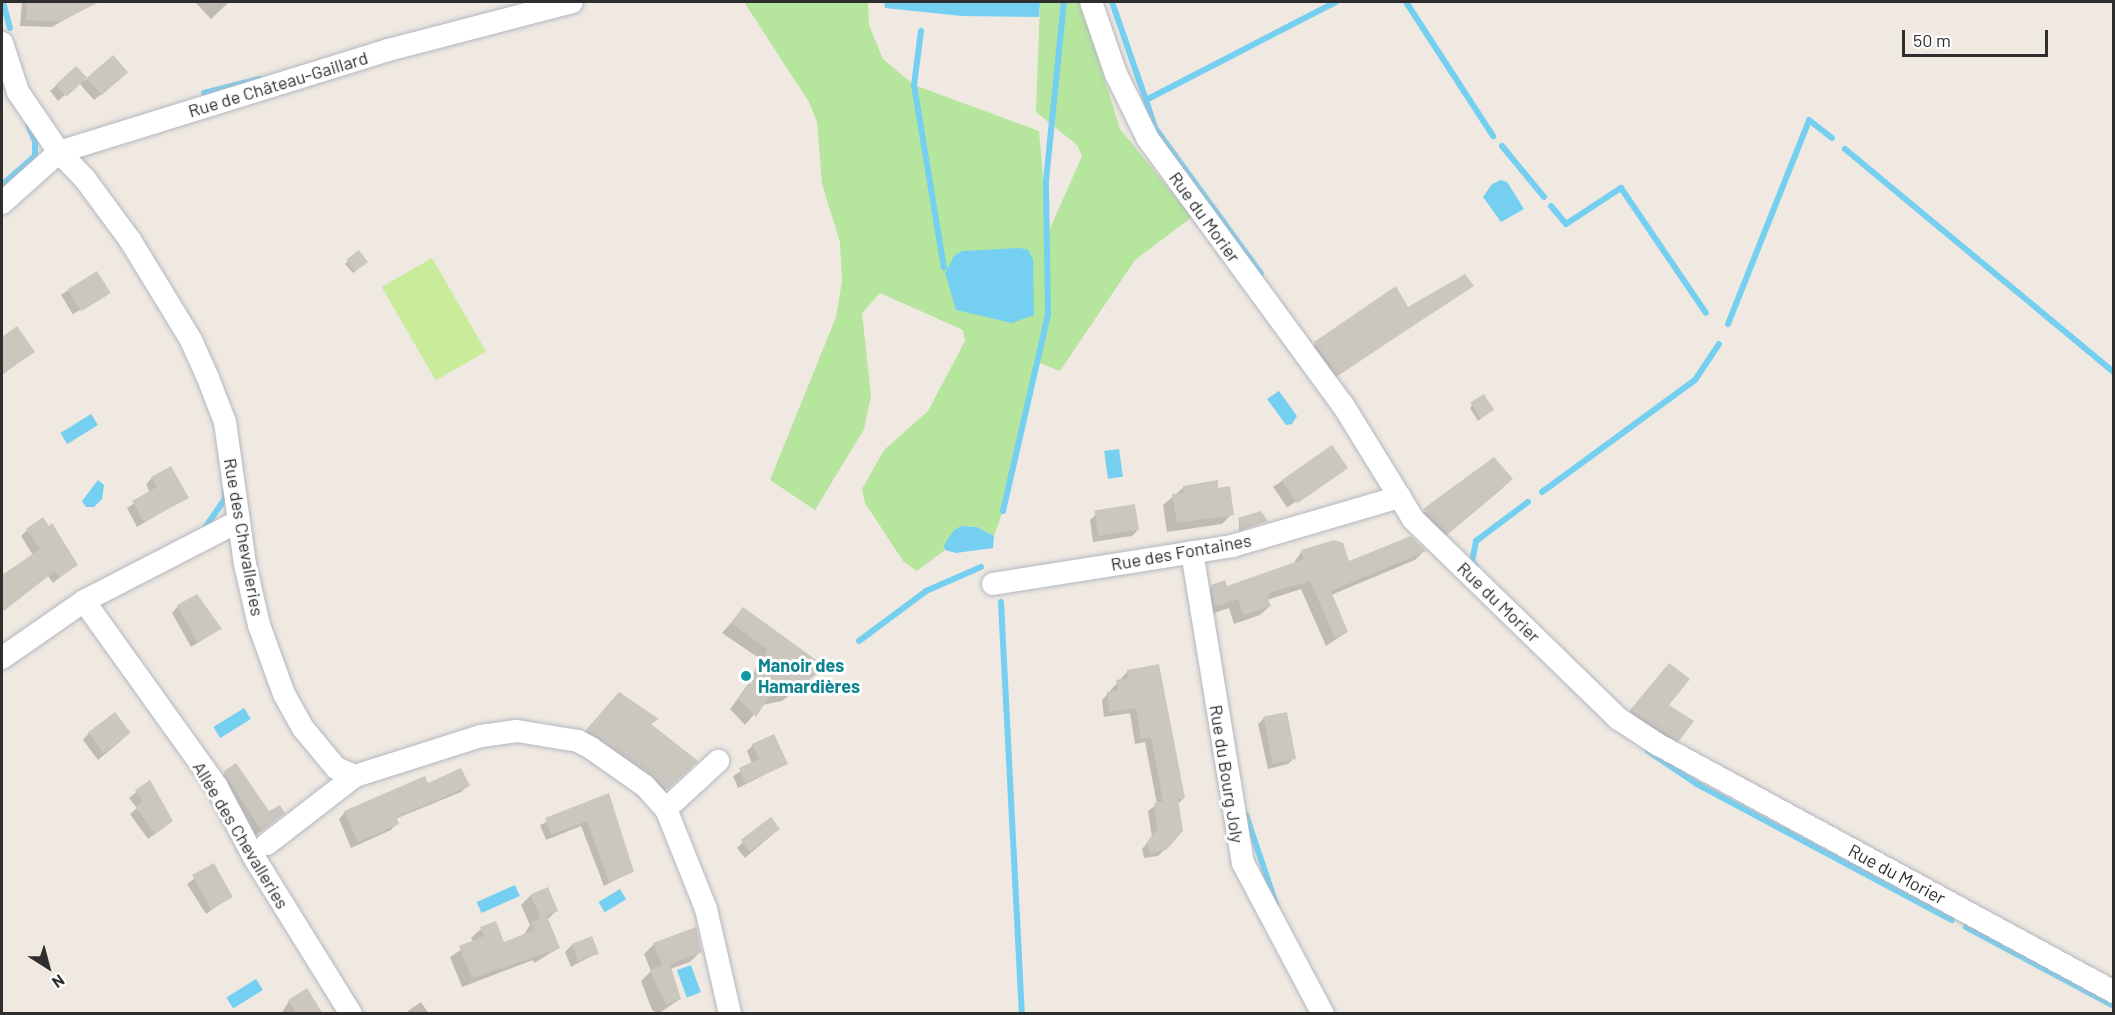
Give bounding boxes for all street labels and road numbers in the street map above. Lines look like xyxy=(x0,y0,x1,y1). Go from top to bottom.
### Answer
street label: Rue de Château-Gaillard xyxy=(185,46,371,122)
street label: Rue du Morier xyxy=(1165,167,1245,267)
street label: Rue des Chevalleries xyxy=(219,456,269,618)
street label: Rue des Fontaines xyxy=(1109,529,1253,575)
street label: Rue du Morier xyxy=(1453,557,1545,647)
street label: Rue du Bourg Joly xyxy=(1205,703,1249,845)
street label: Allée des Chevalleries xyxy=(188,757,294,913)
street label: Rue du Morier xyxy=(1845,839,1949,909)

